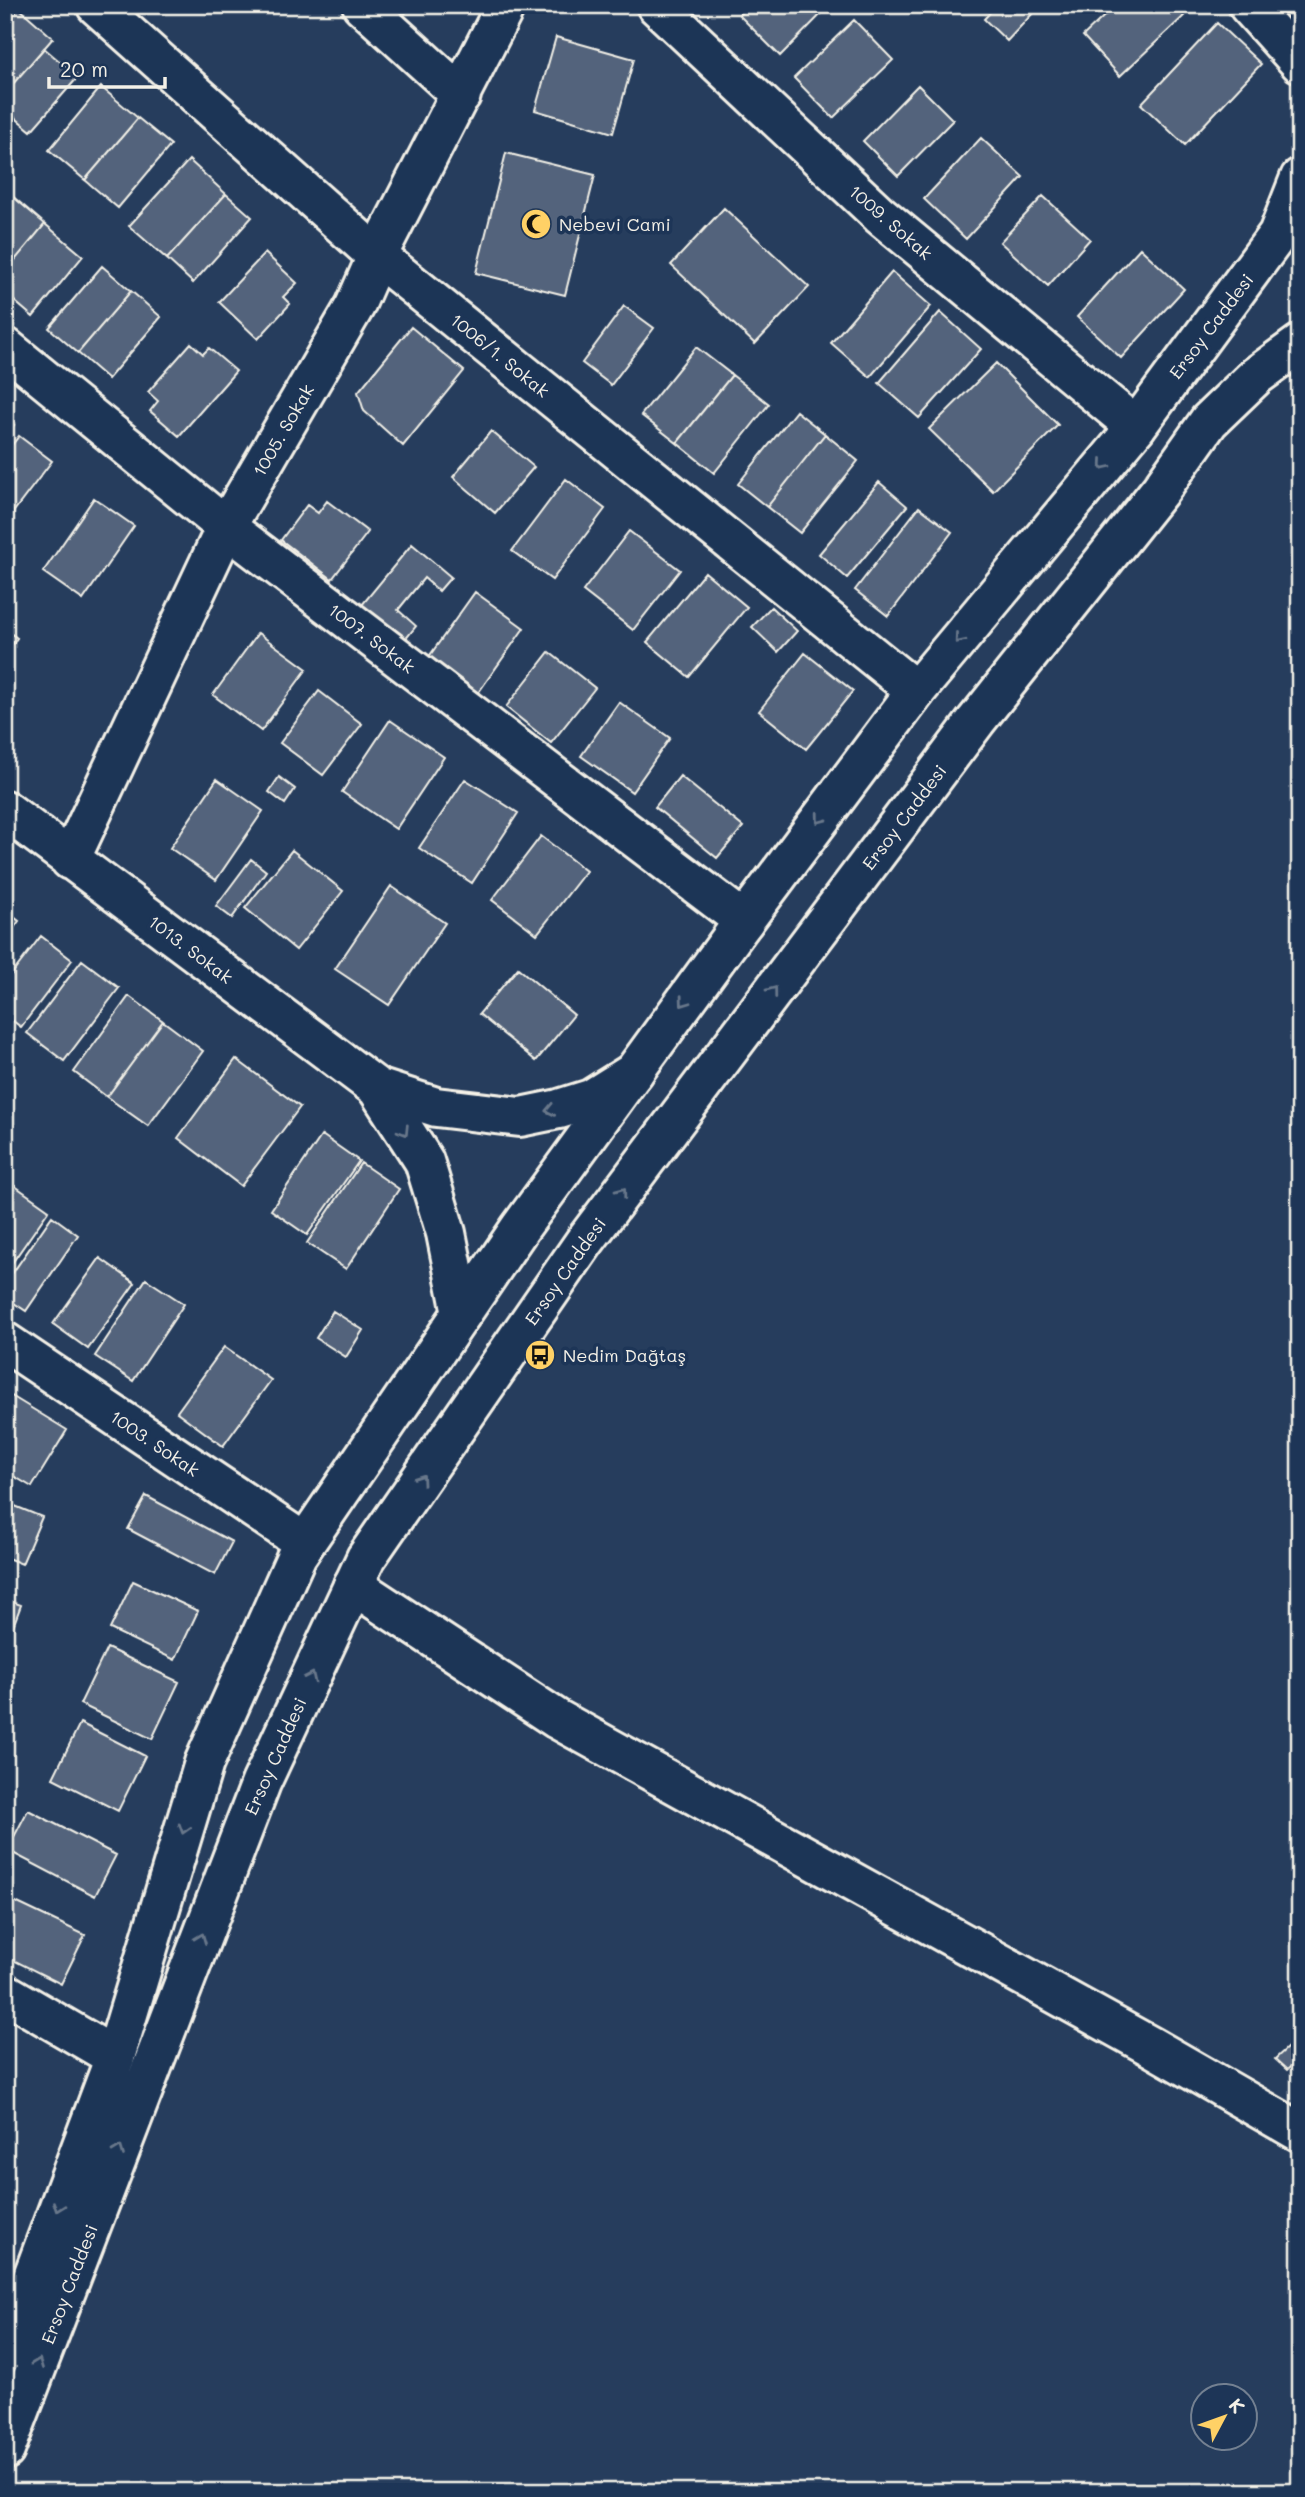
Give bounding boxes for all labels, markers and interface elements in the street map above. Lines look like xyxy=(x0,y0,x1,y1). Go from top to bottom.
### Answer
scale bar xyxy=(49,46,164,90)
text: 20 m xyxy=(60,55,108,82)
street label: 1009. Sokak xyxy=(844,179,938,265)
mosque icon: Nebevi Cami xyxy=(519,207,553,241)
place label: Nebevi Cami xyxy=(559,212,671,236)
street label: Ersoy Caddesi xyxy=(1163,268,1259,384)
street label: 1006/1. Sokak xyxy=(445,308,555,402)
street label: 1005. Sokak xyxy=(247,379,319,481)
one-way arrow xyxy=(1100,456,1112,469)
street label: 1007. Sokak xyxy=(324,598,420,678)
one-way arrow xyxy=(954,632,967,644)
street label: Ersoy Caddesi xyxy=(856,759,952,875)
one-way arrow xyxy=(815,812,828,824)
street label: 1013. Sokak xyxy=(144,909,238,989)
one-way arrow xyxy=(765,986,778,999)
one-way arrow xyxy=(680,994,692,1007)
one-way arrow xyxy=(544,1102,556,1117)
one-way arrow xyxy=(396,1123,409,1136)
one-way arrow xyxy=(613,1188,626,1200)
street label: Ersoy Caddesi xyxy=(519,1212,611,1330)
bus stop icon: Nedim Dağtaş xyxy=(523,1338,557,1372)
place label: Nedim Dağtaş xyxy=(563,1343,686,1367)
street label: 1003. Sokak xyxy=(106,1404,204,1482)
one-way arrow xyxy=(413,1474,425,1487)
one-way arrow xyxy=(302,1672,316,1684)
street label: Ersoy Caddesi xyxy=(238,1693,312,1819)
one-way arrow xyxy=(178,1822,193,1834)
one-way arrow xyxy=(193,1933,207,1945)
one-way arrow xyxy=(111,2145,125,2157)
one-way arrow xyxy=(52,2200,66,2213)
street label: Ersoy Caddesi xyxy=(35,2221,103,2347)
one-way arrow xyxy=(30,2358,44,2370)
north arrow xyxy=(1190,2382,1260,2452)
text: K xyxy=(1224,2393,1251,2418)

